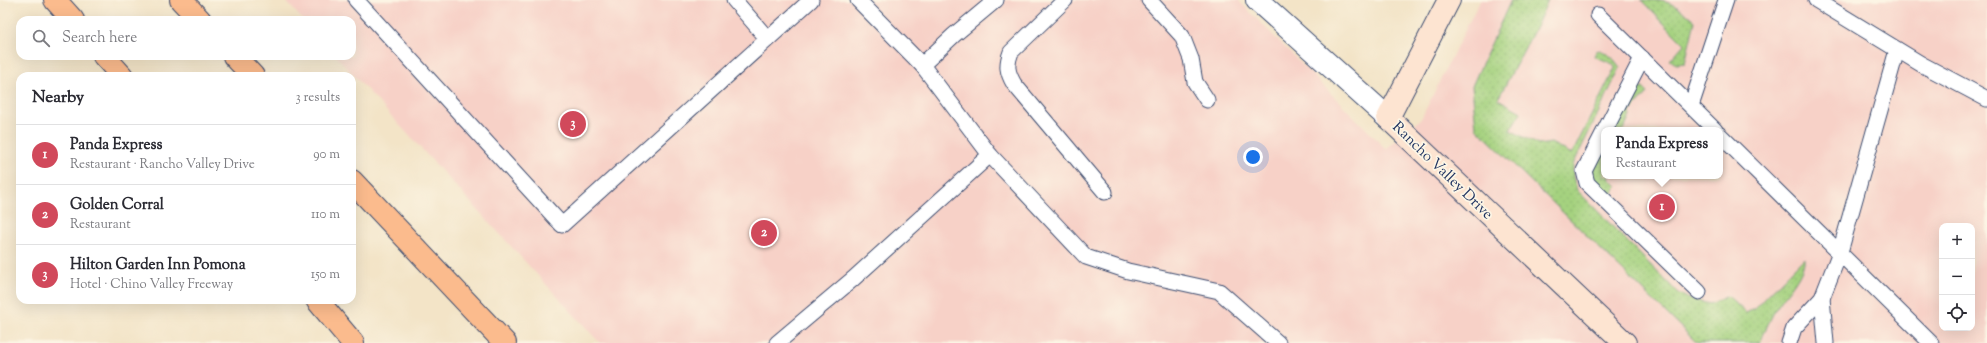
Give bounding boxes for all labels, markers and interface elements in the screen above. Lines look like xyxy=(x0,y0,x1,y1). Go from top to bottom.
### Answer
search box xyxy=(16,16,356,60)
icon: search xyxy=(30,27,52,49)
text: Search here xyxy=(62,28,137,49)
text: Nearby xyxy=(32,86,84,110)
text: 3 results xyxy=(295,89,340,107)
pin: 3 xyxy=(560,109,586,139)
street label: Rancho Valley Drive xyxy=(1387,117,1497,225)
popup xyxy=(1601,127,1723,179)
text: Panda Express xyxy=(1616,134,1708,155)
text: Panda Express xyxy=(70,135,162,156)
text: 1 xyxy=(43,146,47,164)
text: 90 m xyxy=(313,146,340,164)
your location xyxy=(1243,147,1263,167)
text: Restaurant xyxy=(1616,155,1677,173)
text: Restaurant · Rancho Valley Drive xyxy=(70,156,255,174)
pin: 1 xyxy=(1649,192,1675,222)
text: Golden Corral xyxy=(70,195,164,216)
text: 2 xyxy=(42,206,48,224)
text: 110 m xyxy=(311,206,340,224)
text: Restaurant xyxy=(70,216,131,234)
pin: 2 xyxy=(751,218,777,248)
map controls xyxy=(1939,223,1975,331)
button: + xyxy=(1939,223,1975,259)
text: Hilton Garden Inn Pomona xyxy=(70,255,246,276)
button: − xyxy=(1939,259,1975,295)
text: 3 xyxy=(42,266,48,284)
text: 150 m xyxy=(311,266,340,284)
text: Hotel · Chino Valley Freeway xyxy=(70,276,233,294)
button: locate xyxy=(1939,295,1975,331)

